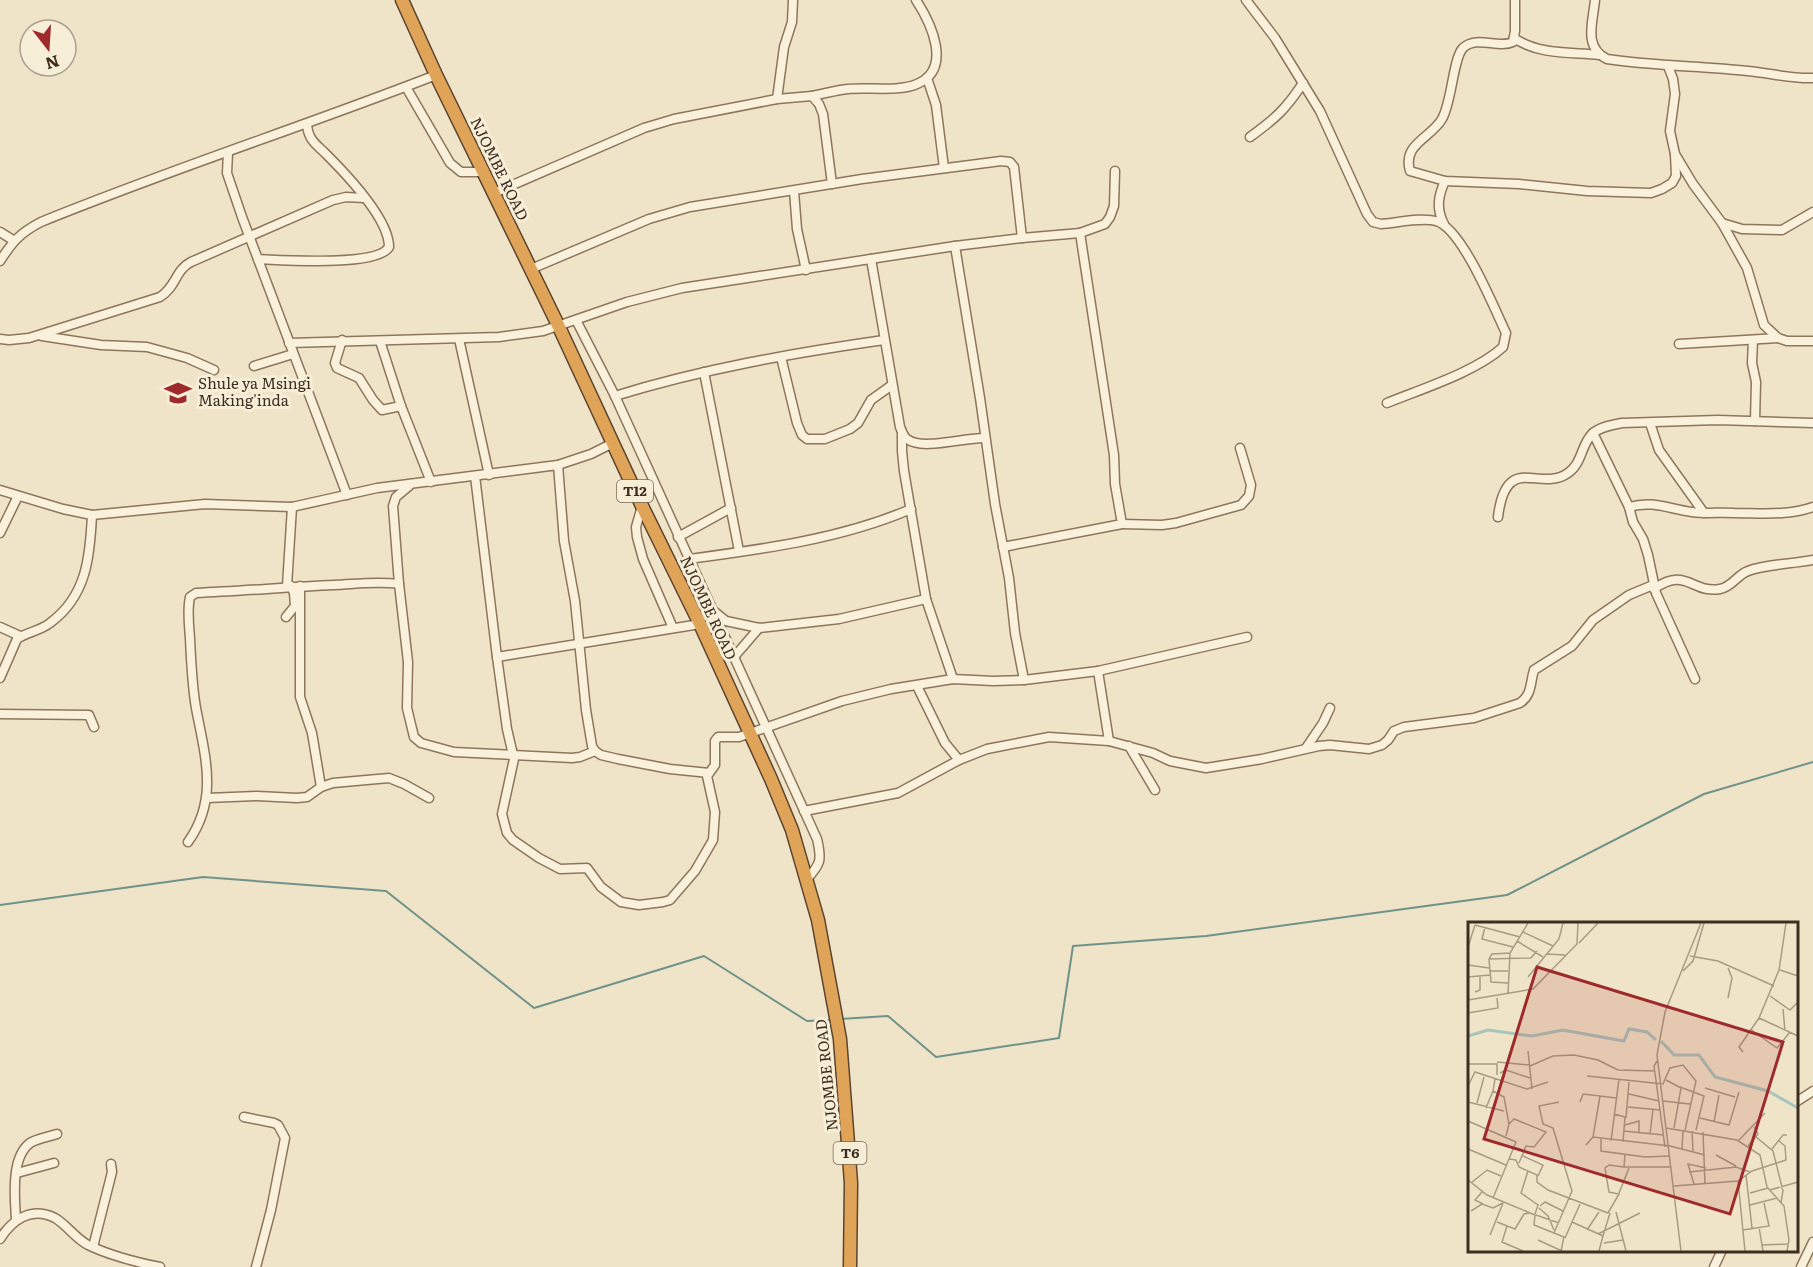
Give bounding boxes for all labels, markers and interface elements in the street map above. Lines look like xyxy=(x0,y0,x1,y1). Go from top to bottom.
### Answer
north arrow xyxy=(18,18,78,78)
text: N xyxy=(43,50,63,77)
street label: NJOMBE ROAD xyxy=(465,113,535,224)
place label: Shule ya Msingi Making'inda xyxy=(198,371,311,411)
school or university icon: Shule ya Msingi Making'inda xyxy=(163,378,193,408)
road number: T12 xyxy=(617,480,653,502)
street label: NJOMBE ROAD xyxy=(675,552,744,663)
inset map xyxy=(1468,922,1798,1252)
street label: NJOMBE ROAD xyxy=(808,1018,843,1132)
road number: T6 xyxy=(834,1142,866,1164)

